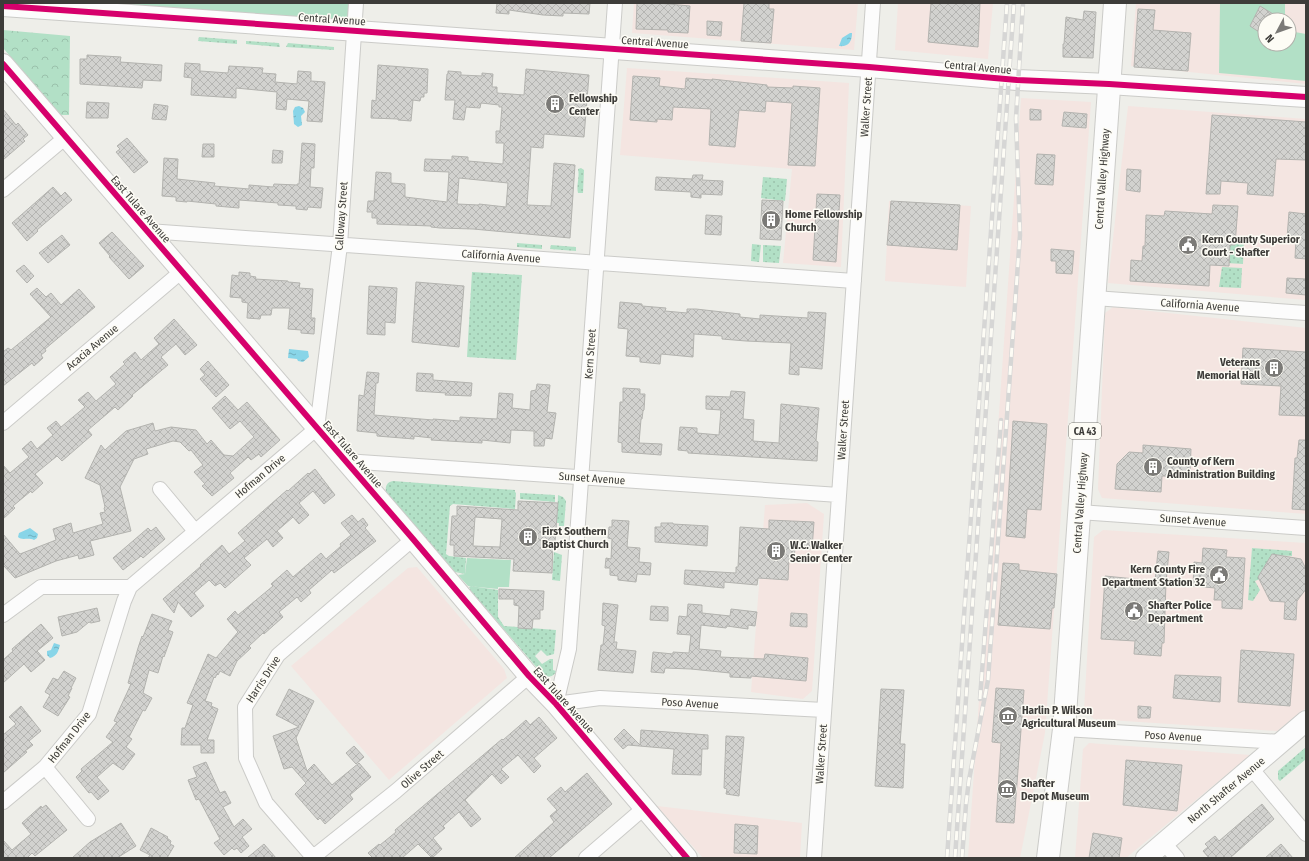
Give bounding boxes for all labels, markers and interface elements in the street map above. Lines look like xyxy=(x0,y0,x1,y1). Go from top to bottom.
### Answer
street label: Central Avenue xyxy=(298,11,366,28)
north arrow xyxy=(1257,12,1297,52)
text: N xyxy=(1263,31,1277,45)
street label: Central Avenue xyxy=(621,34,689,51)
street label: Central Avenue xyxy=(944,58,1012,77)
street label: Walker Street xyxy=(858,76,875,137)
place label: Fellowship Center xyxy=(569,92,618,118)
building icon: Fellowship Center xyxy=(544,93,566,115)
street label: Central Valley Highway xyxy=(1092,128,1113,230)
street label: East Tulare Avenue xyxy=(108,173,173,245)
street label: Calloway Street xyxy=(333,181,350,251)
place label: Home Fellowship Church xyxy=(785,208,863,234)
building icon: Home Fellowship Church xyxy=(760,209,782,231)
place label: Kern County Superior Court - Shafter xyxy=(1202,233,1301,259)
public building icon: Kern County Superior Court - Shafter xyxy=(1177,234,1199,256)
street label: California Avenue xyxy=(461,247,541,266)
street label: California Avenue xyxy=(1160,296,1240,315)
street label: Acacia Avenue xyxy=(64,322,121,373)
street label: Kern Street xyxy=(582,328,599,380)
place label: Veterans Memorial Hall xyxy=(1197,356,1261,382)
building icon: Veterans Memorial Hall xyxy=(1263,357,1285,379)
street label: Walker Street xyxy=(835,399,852,460)
street label: East Tulare Avenue xyxy=(320,418,385,490)
road number: CA 43 xyxy=(1069,423,1101,439)
street label: Hofman Drive xyxy=(233,452,288,501)
street label: Central Valley Highway xyxy=(1070,452,1091,554)
place label: County of Kern Administration Building xyxy=(1166,455,1276,481)
building icon: County of Kern Administration Building xyxy=(1142,456,1164,478)
street label: Sunset Avenue xyxy=(558,470,626,487)
street label: Sunset Avenue xyxy=(1159,512,1227,529)
place label: First Southern Baptist Church xyxy=(542,525,609,551)
building icon: First Southern Baptist Church xyxy=(517,526,539,548)
place label: W.C. Walker Senior Center xyxy=(790,539,853,565)
building icon: W.C. Walker Senior Center xyxy=(765,540,787,562)
place label: Kern County Fire Department Station 32 xyxy=(1102,563,1205,589)
public building icon: Kern County Fire Department Station 32 xyxy=(1208,564,1230,586)
place label: Shafter Police Department xyxy=(1148,599,1212,625)
public building icon: Shafter Police Department xyxy=(1123,600,1145,622)
street label: Harris Drive xyxy=(244,653,283,705)
street label: East Tulare Avenue xyxy=(531,665,597,736)
street label: Poso Avenue xyxy=(661,696,719,711)
place label: Harlin P. Wilson Agricultural Museum xyxy=(1021,704,1116,730)
museum icon: Harlin P. Wilson Agricultural Museum xyxy=(997,705,1019,727)
street label: Hofman Drive xyxy=(45,709,93,765)
street label: Walker Street xyxy=(813,723,830,784)
street label: Poso Avenue xyxy=(1144,729,1202,744)
street label: Olive Street xyxy=(398,747,447,792)
street label: North Shafter Avenue xyxy=(1185,754,1268,826)
place label: Shafter Depot Museum xyxy=(1021,777,1089,803)
museum icon: Shafter Depot Museum xyxy=(996,778,1018,800)

